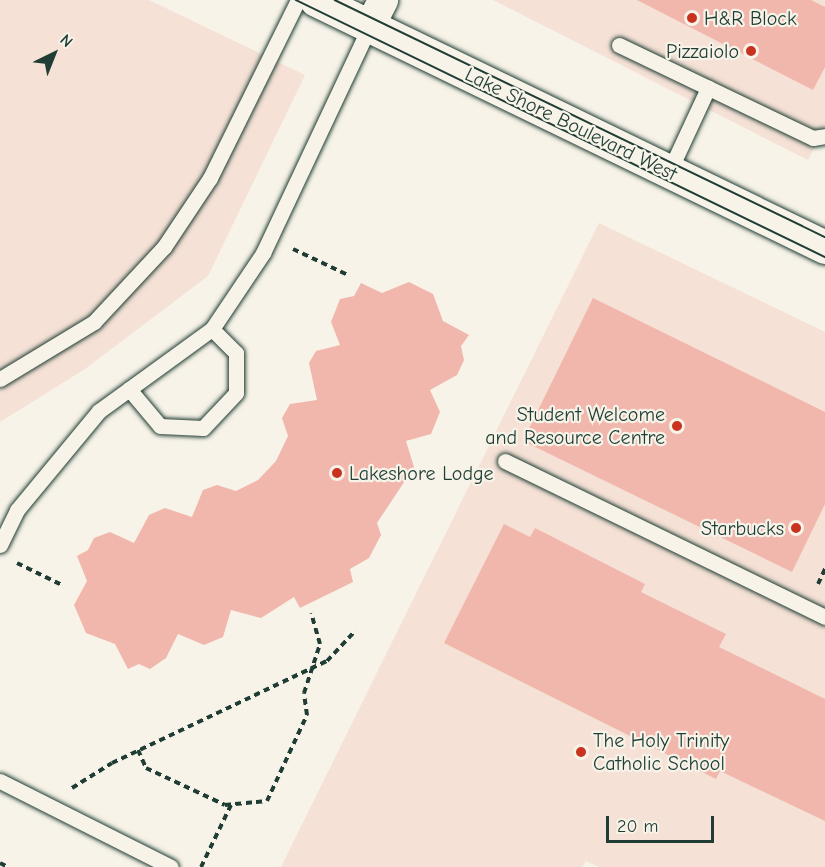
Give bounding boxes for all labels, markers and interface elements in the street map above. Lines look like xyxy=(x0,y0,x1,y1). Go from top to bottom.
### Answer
place label: H&R Block xyxy=(704,6,797,30)
marker: H&R Block xyxy=(685,11,699,25)
north arrow xyxy=(24,24,84,84)
text: N xyxy=(56,31,76,51)
place label: Pizzaiolo xyxy=(666,39,739,63)
marker: Pizzaiolo xyxy=(744,44,758,58)
street label: Lake Shore Boulevard West xyxy=(461,62,681,186)
place label: Student Welcome and Resource Centre xyxy=(485,402,665,449)
marker: Student Welcome and Resource Centre xyxy=(670,419,684,433)
place label: Lakeshore Lodge xyxy=(349,461,494,485)
marker: Lakeshore Lodge xyxy=(330,466,344,480)
place label: Starbucks xyxy=(701,516,784,540)
marker: Starbucks xyxy=(789,521,803,535)
place label: The Holy Trinity Catholic School xyxy=(593,728,729,775)
marker: The Holy Trinity Catholic School xyxy=(574,745,588,759)
scale bar xyxy=(609,804,717,842)
text: 20 m xyxy=(617,816,658,837)

